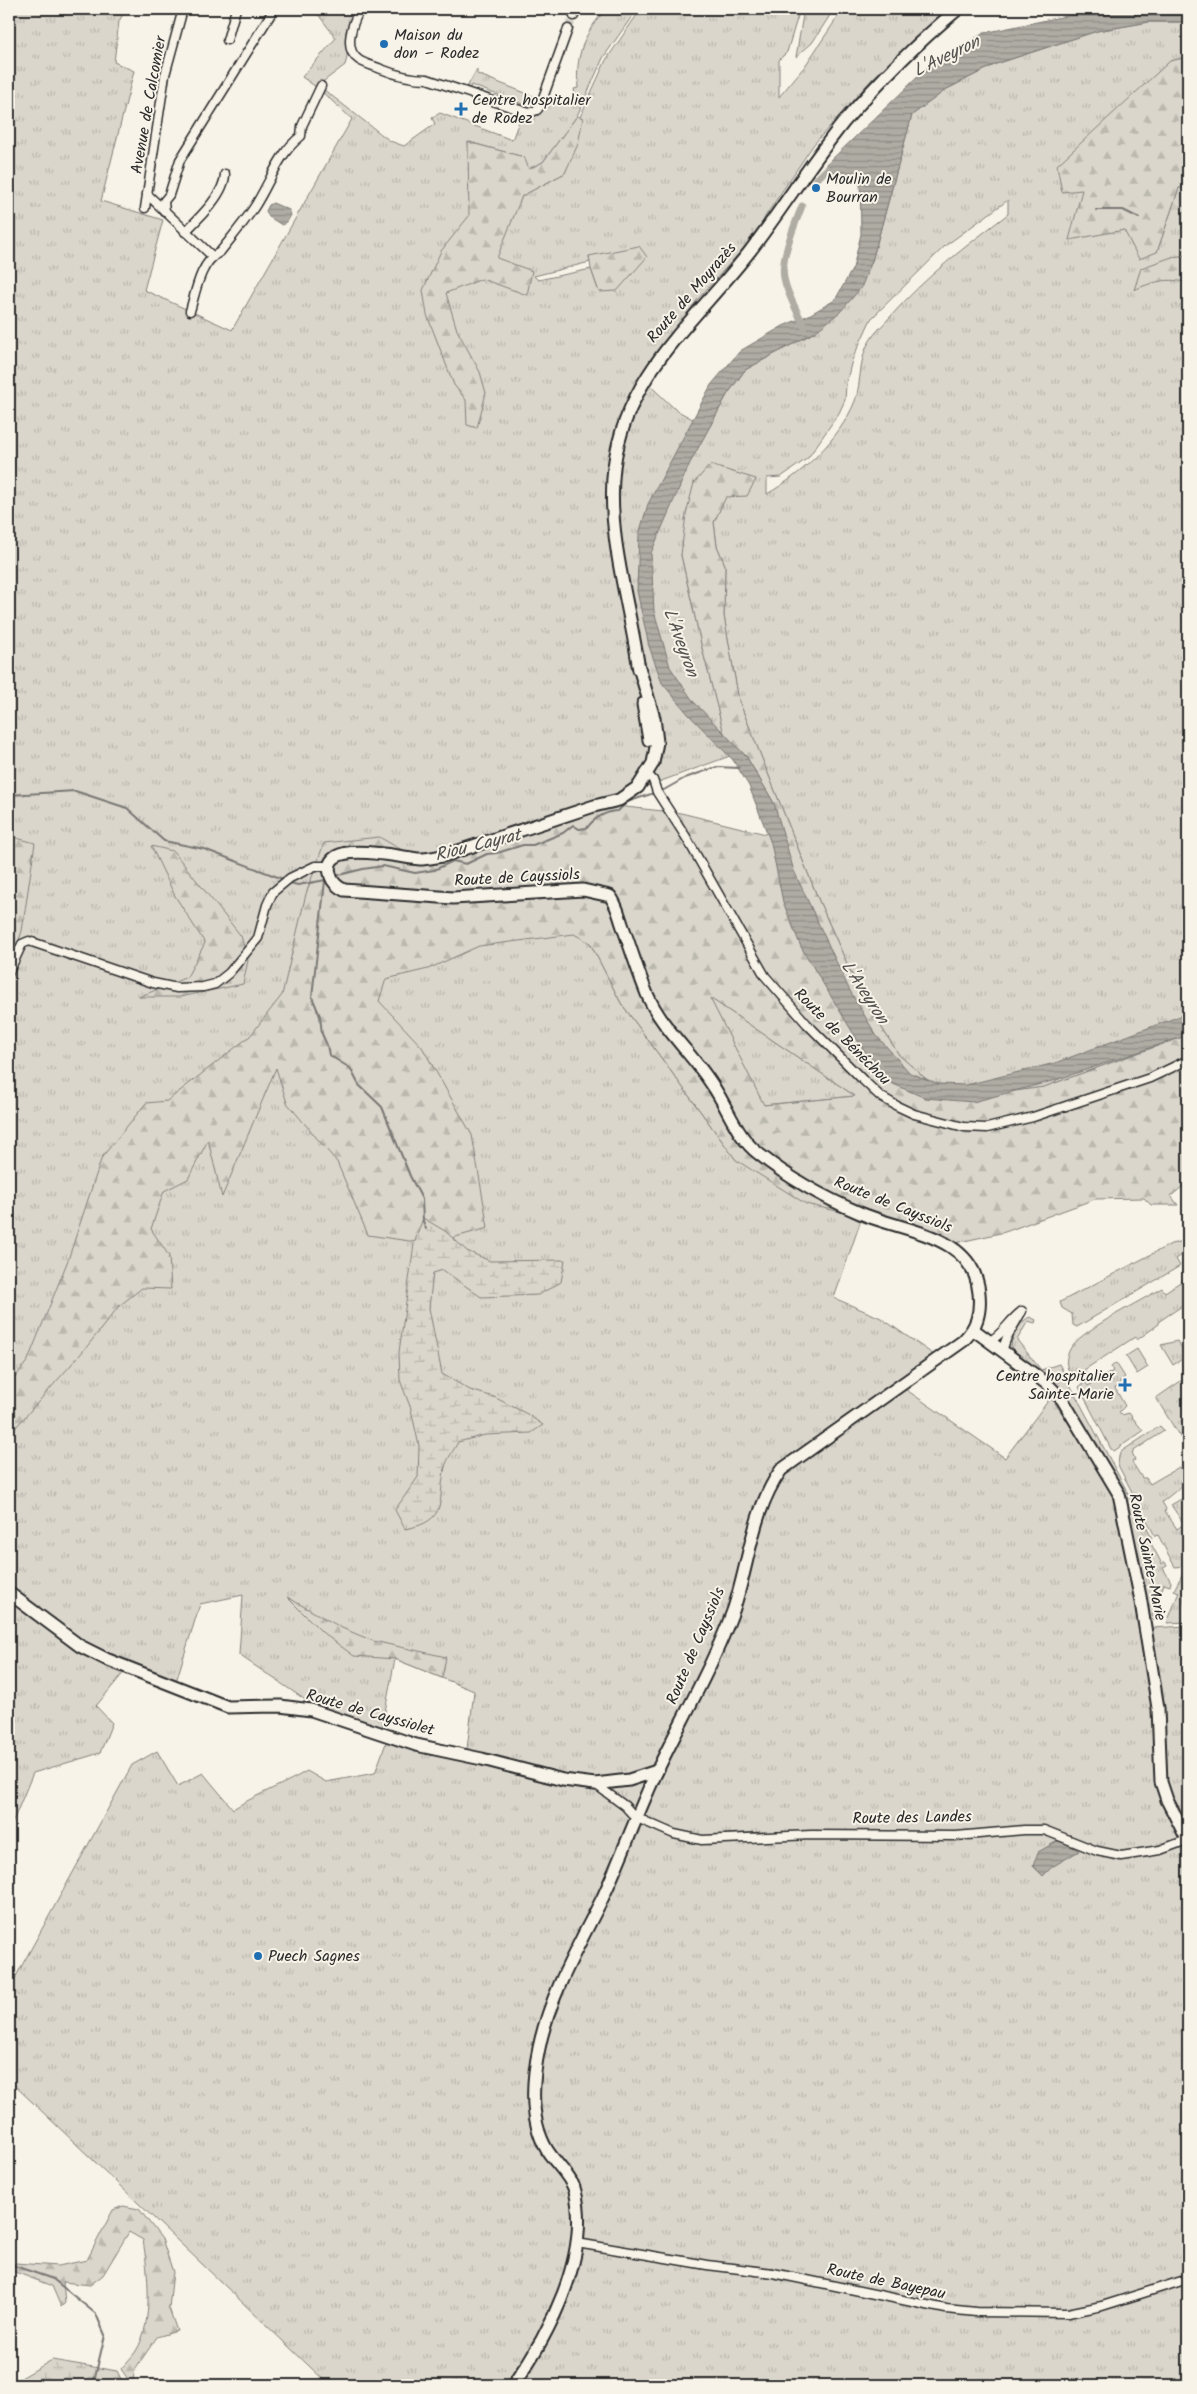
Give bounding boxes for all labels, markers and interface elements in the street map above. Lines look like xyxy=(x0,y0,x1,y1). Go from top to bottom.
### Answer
place label: Maison du don – Rodez xyxy=(394,23,479,66)
water label: L'Aveyron xyxy=(909,28,987,86)
street label: Avenue de Calcomier xyxy=(125,32,174,176)
marker: Maison du don – Rodez xyxy=(378,38,390,50)
place label: Centre hospitalier de Rodez xyxy=(472,88,592,131)
marker: Centre hospitalier de Rodez xyxy=(454,102,468,116)
place label: Moulin de Bourran xyxy=(826,167,891,210)
marker: Moulin de Bourran xyxy=(810,182,822,194)
street label: Route de Moyrazès xyxy=(641,237,743,349)
water label: L'Aveyron xyxy=(654,605,706,683)
water label: Riou Cayrat xyxy=(432,821,527,871)
street label: Route de Cayssiols xyxy=(454,862,581,894)
water label: L'Aveyron xyxy=(832,955,896,1032)
street label: Route de Bénéchou xyxy=(788,983,897,1092)
street label: Route de Cayssiols xyxy=(830,1170,956,1240)
place label: Centre hospitalier Sainte-Marie xyxy=(996,1364,1116,1407)
marker: Centre hospitalier Sainte-Marie xyxy=(1118,1378,1132,1392)
street label: Route Sainte-Marie xyxy=(1121,1491,1173,1623)
street label: Route de Cayssiols xyxy=(660,1583,732,1709)
street label: Route de Cayssiolet xyxy=(303,1683,438,1743)
street label: Route des Landes xyxy=(852,1804,972,1832)
place label: Puech Sagnes xyxy=(268,1944,360,1969)
marker: Puech Sagnes xyxy=(252,1950,264,1962)
street label: Route de Bayepau xyxy=(824,2257,948,2307)

